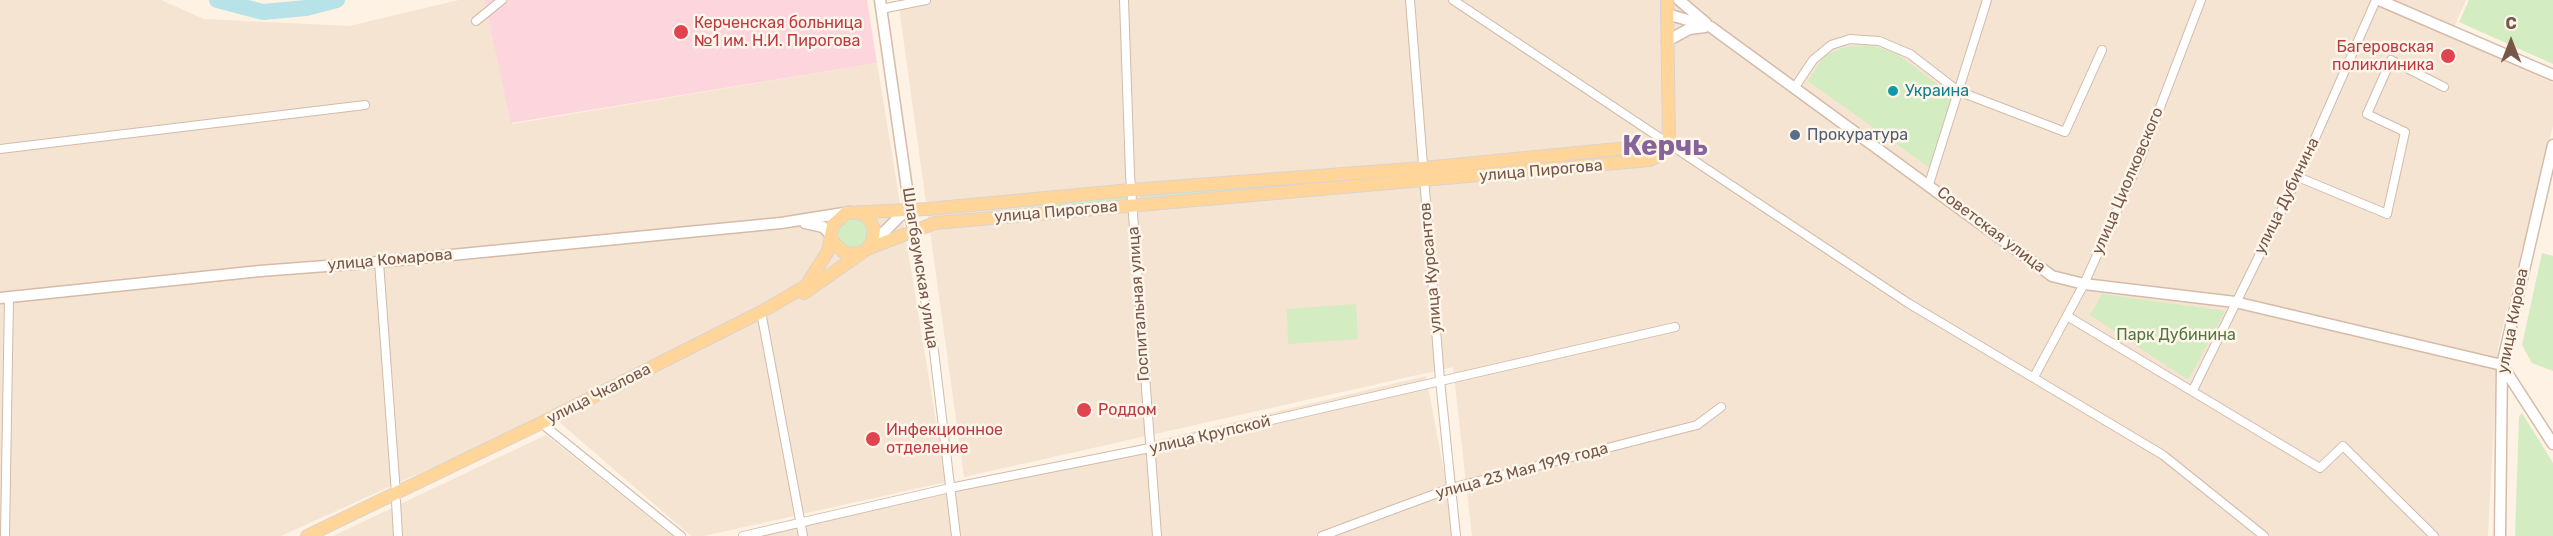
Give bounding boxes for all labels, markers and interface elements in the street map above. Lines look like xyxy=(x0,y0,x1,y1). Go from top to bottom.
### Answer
north arrow xyxy=(2481,12,2541,72)
place label: Керченская больница №1 им. Н.И. Пирогова xyxy=(694,13,862,51)
text: С xyxy=(2505,14,2517,33)
marker: Керченская больница №1 им. Н.И. Пирогова xyxy=(672,23,690,41)
place label: Багеровская поликлиника xyxy=(2332,37,2434,75)
marker: Багеровская поликлиника xyxy=(2439,47,2457,65)
place label: Украина xyxy=(1905,81,1969,101)
marker: Украина xyxy=(1886,84,1900,98)
street label: улица Циолковского xyxy=(2088,104,2168,258)
place label: Прокуратура xyxy=(1807,125,1908,145)
marker: Прокуратура xyxy=(1788,128,1802,142)
district label: Керчь xyxy=(1622,130,1708,164)
street label: улица Дубинина xyxy=(2251,135,2323,257)
street label: улица Пирогова xyxy=(1479,156,1603,186)
street label: Советская улица xyxy=(1933,183,2049,277)
street label: Шлагбаумская улица xyxy=(898,186,942,350)
street label: улица Пирогова xyxy=(994,197,1118,227)
street label: улица Курсантов xyxy=(1416,202,1446,334)
street label: Госпитальная улица xyxy=(1124,226,1154,382)
street label: улица Комарова xyxy=(327,245,453,275)
street label: улица Кирова xyxy=(2493,267,2533,375)
park label: Парк Дубинина xyxy=(2116,325,2236,345)
street label: улица Чкалова xyxy=(544,360,654,428)
place label: Роддом xyxy=(1098,400,1157,420)
marker: Роддом xyxy=(1075,401,1093,419)
street label: улица Крупской xyxy=(1148,412,1272,458)
place label: Инфекционное отделение xyxy=(886,420,1003,458)
marker: Инфекционное отделение xyxy=(864,430,882,448)
street label: улица 23 Мая 1919 года xyxy=(1434,439,1610,503)

